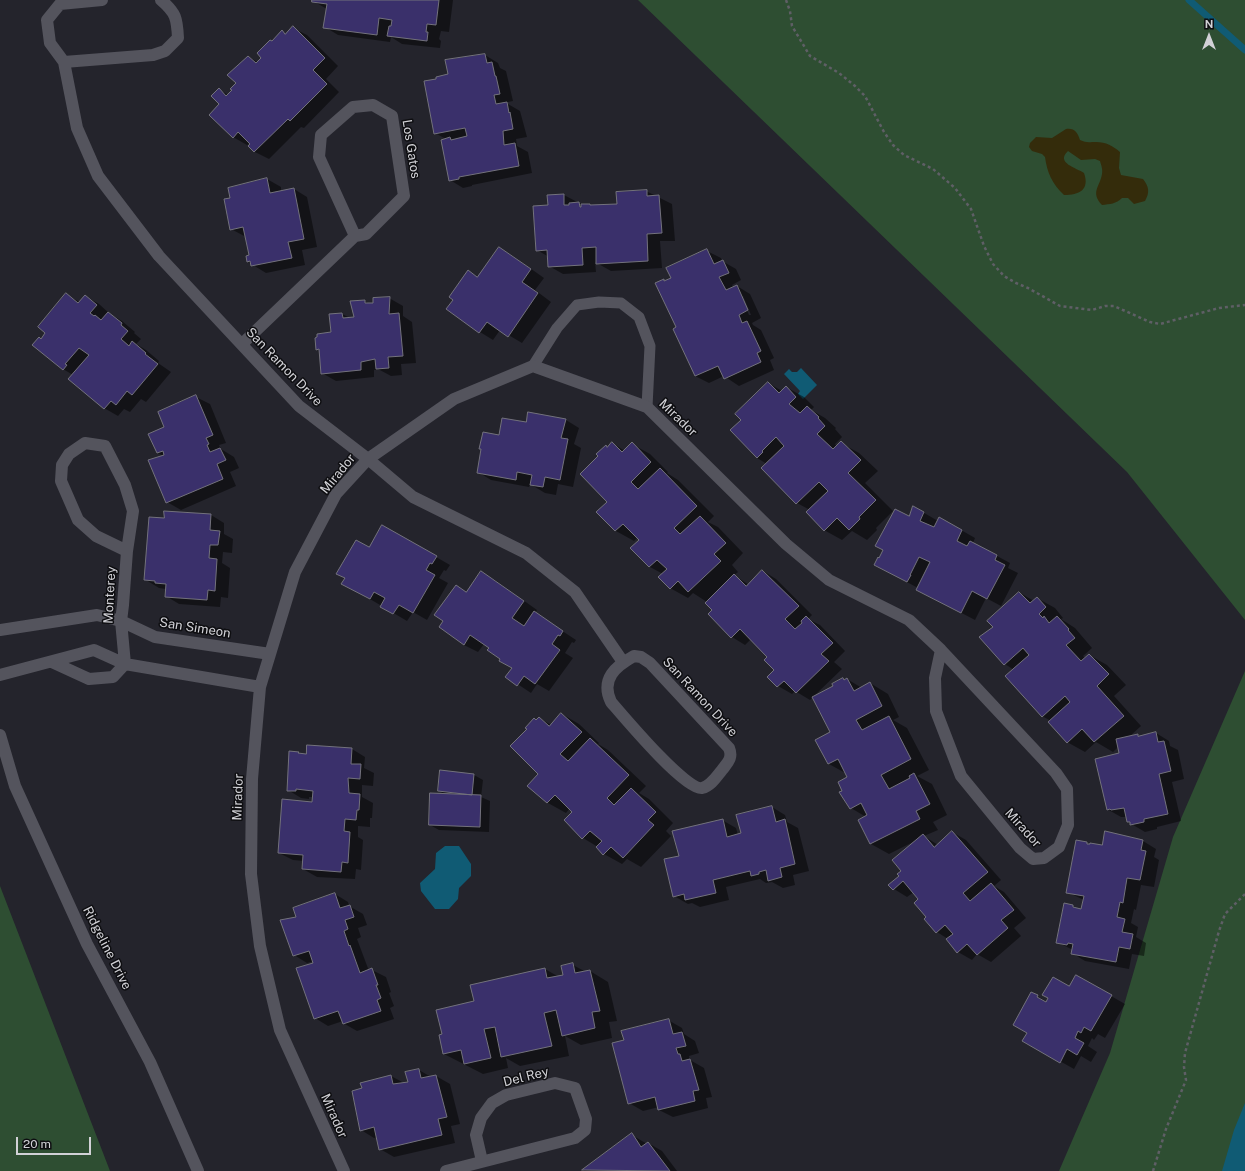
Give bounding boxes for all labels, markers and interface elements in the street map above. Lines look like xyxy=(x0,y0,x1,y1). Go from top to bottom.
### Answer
north arrow xyxy=(1189,16,1229,56)
text: N xyxy=(1205,18,1213,30)
street label: Los Gatos xyxy=(399,118,423,180)
street label: San Ramon Drive xyxy=(243,325,325,409)
street label: Mirador xyxy=(656,396,700,440)
street label: Mirador xyxy=(317,451,359,497)
street label: Monterey xyxy=(101,566,119,624)
street label: San Simeon xyxy=(158,615,232,641)
street label: San Ramon Drive xyxy=(659,654,741,740)
street label: Mirador xyxy=(229,773,247,821)
street label: Mirador xyxy=(1001,805,1045,851)
street label: Ridgeline Drive xyxy=(79,904,135,992)
street label: Del Rey xyxy=(502,1064,550,1090)
street label: Mirador xyxy=(317,1091,351,1141)
scale bar xyxy=(18,1129,93,1155)
text: 20 m xyxy=(23,1137,51,1151)

